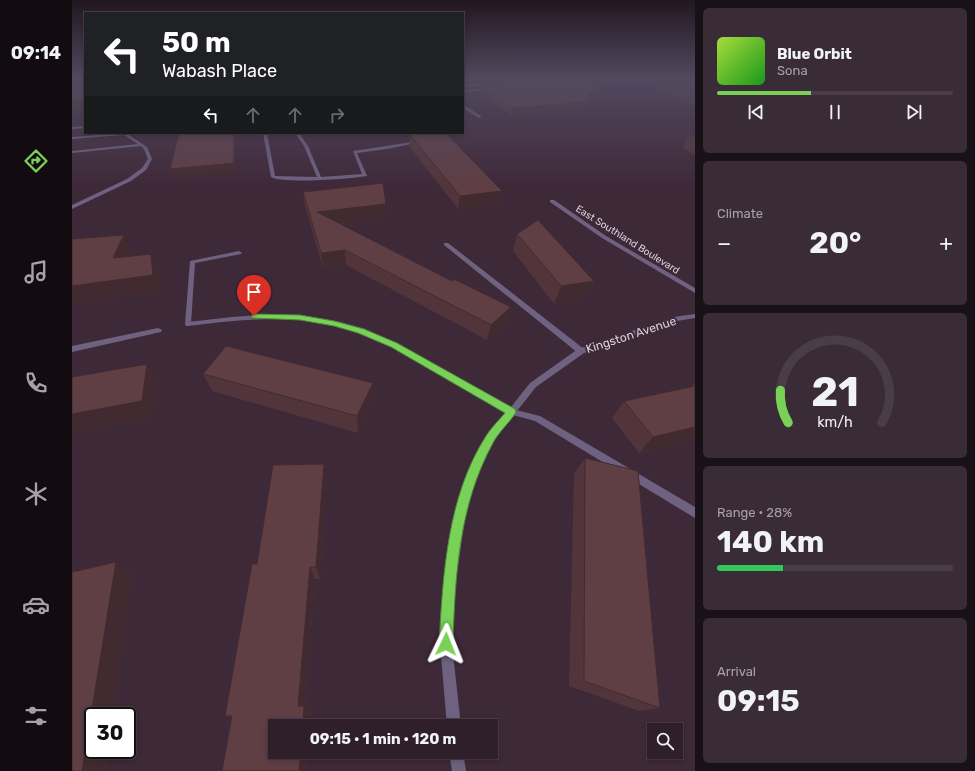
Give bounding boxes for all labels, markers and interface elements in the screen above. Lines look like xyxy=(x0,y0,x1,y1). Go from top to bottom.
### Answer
text: 50 m xyxy=(162,26,231,59)
icon: left xyxy=(96,28,148,80)
text: 09:14 xyxy=(11,42,61,64)
text: Blue Orbit xyxy=(777,45,852,63)
text: Wabash Place xyxy=(162,60,277,82)
text: Sona xyxy=(777,63,808,78)
icon: previous xyxy=(745,101,767,123)
icon: pause xyxy=(824,101,846,123)
icon: next xyxy=(903,101,925,123)
icon: left xyxy=(200,104,222,126)
icon: ahead xyxy=(242,104,264,126)
icon: ahead xyxy=(284,104,306,126)
icon: right xyxy=(326,104,348,126)
icon: directions xyxy=(22,147,50,175)
street label: East Southland Boulevard xyxy=(573,203,682,277)
text: Climate xyxy=(717,206,763,221)
text: 20° xyxy=(809,225,861,261)
text: − xyxy=(717,230,731,257)
text: + xyxy=(939,230,953,257)
icon: music xyxy=(22,258,50,286)
pin xyxy=(237,275,271,316)
icon: arrive xyxy=(243,281,265,303)
street label: Kingston Avenue xyxy=(584,314,678,356)
text: 21 xyxy=(811,367,859,416)
icon: phone xyxy=(22,369,50,397)
text: km/h xyxy=(817,414,853,431)
icon: climate xyxy=(22,480,50,508)
text: Range · 28% xyxy=(717,505,792,520)
text: 140 km xyxy=(717,524,824,560)
icon: car xyxy=(22,591,50,619)
position arrow xyxy=(425,623,467,665)
text: Arrival xyxy=(717,664,756,679)
text: 09:15 xyxy=(717,683,800,719)
icon: filters xyxy=(22,702,50,730)
speed limit sign: 30 xyxy=(84,707,136,759)
map controls xyxy=(647,723,683,759)
button: search xyxy=(647,723,683,759)
text: 09:15 · 1 min · 120 m xyxy=(310,730,456,748)

